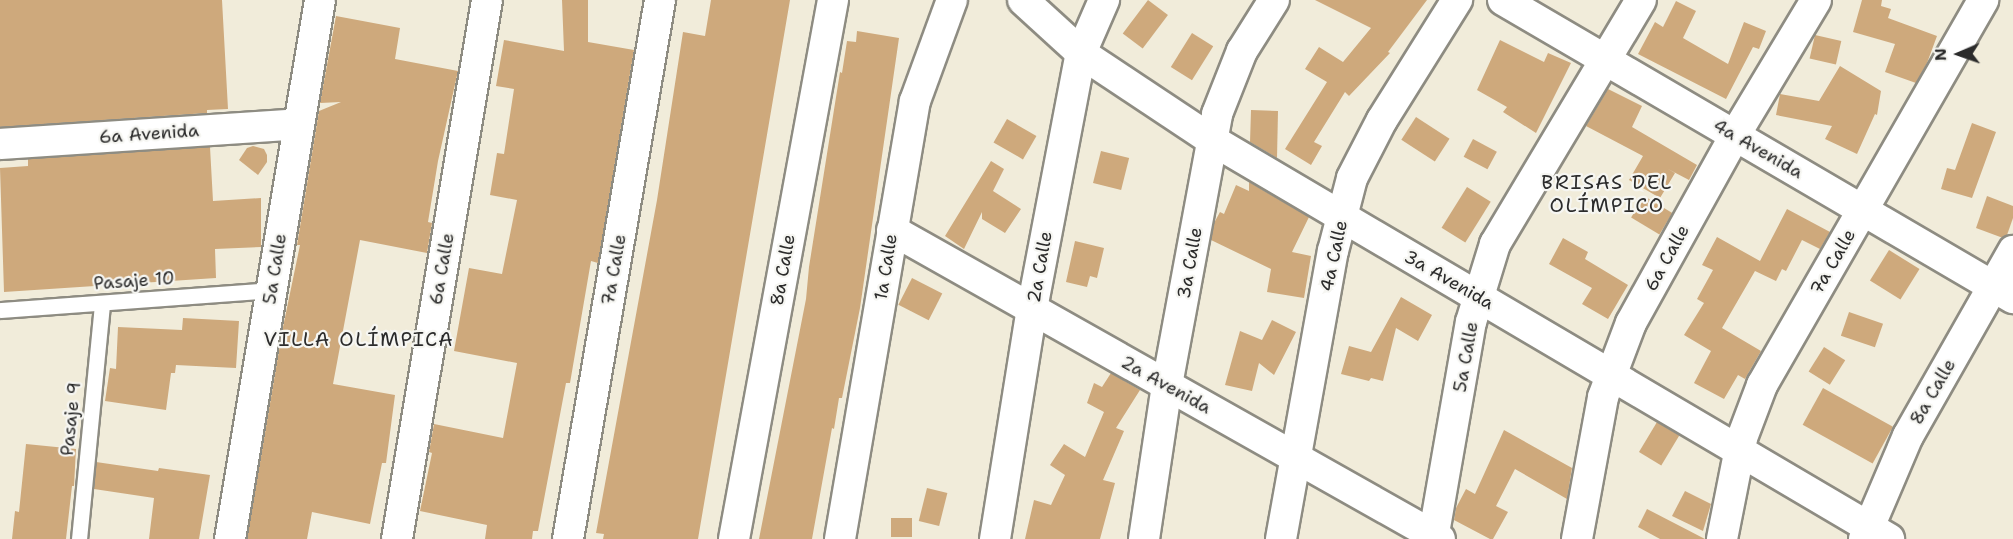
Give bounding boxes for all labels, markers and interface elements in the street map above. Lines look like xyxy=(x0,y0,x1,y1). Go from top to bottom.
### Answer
north arrow xyxy=(1929,24,1989,84)
text: N xyxy=(1930,48,1951,61)
street label: 4a Avenida xyxy=(1709,115,1807,183)
street label: 6a Avenida xyxy=(98,120,200,148)
district label: BRISAS DEL OLÍMPICO xyxy=(1541,171,1673,218)
street label: 4a Calle xyxy=(1316,218,1352,294)
street label: 6a Calle xyxy=(1640,221,1694,295)
street label: 7a Calle xyxy=(1806,225,1860,299)
street label: 3a Calle xyxy=(1173,226,1207,300)
street label: 2a Calle xyxy=(1023,230,1057,304)
street label: 6a Calle xyxy=(425,231,459,307)
street label: 5a Calle xyxy=(259,232,291,306)
street label: 1a Calle xyxy=(870,232,902,302)
street label: 7a Calle xyxy=(597,233,631,307)
street label: 8a Calle xyxy=(766,233,800,307)
street label: 3a Avenida xyxy=(1400,246,1498,314)
street label: Pasaje 10 xyxy=(93,267,175,295)
street label: 5a Calle xyxy=(1449,320,1483,394)
district label: VILLA OLÍMPICA xyxy=(264,327,454,351)
street label: 2a Avenida xyxy=(1117,351,1215,419)
street label: 8a Calle xyxy=(1906,355,1960,429)
street label: Pasaje 9 xyxy=(56,381,86,457)

